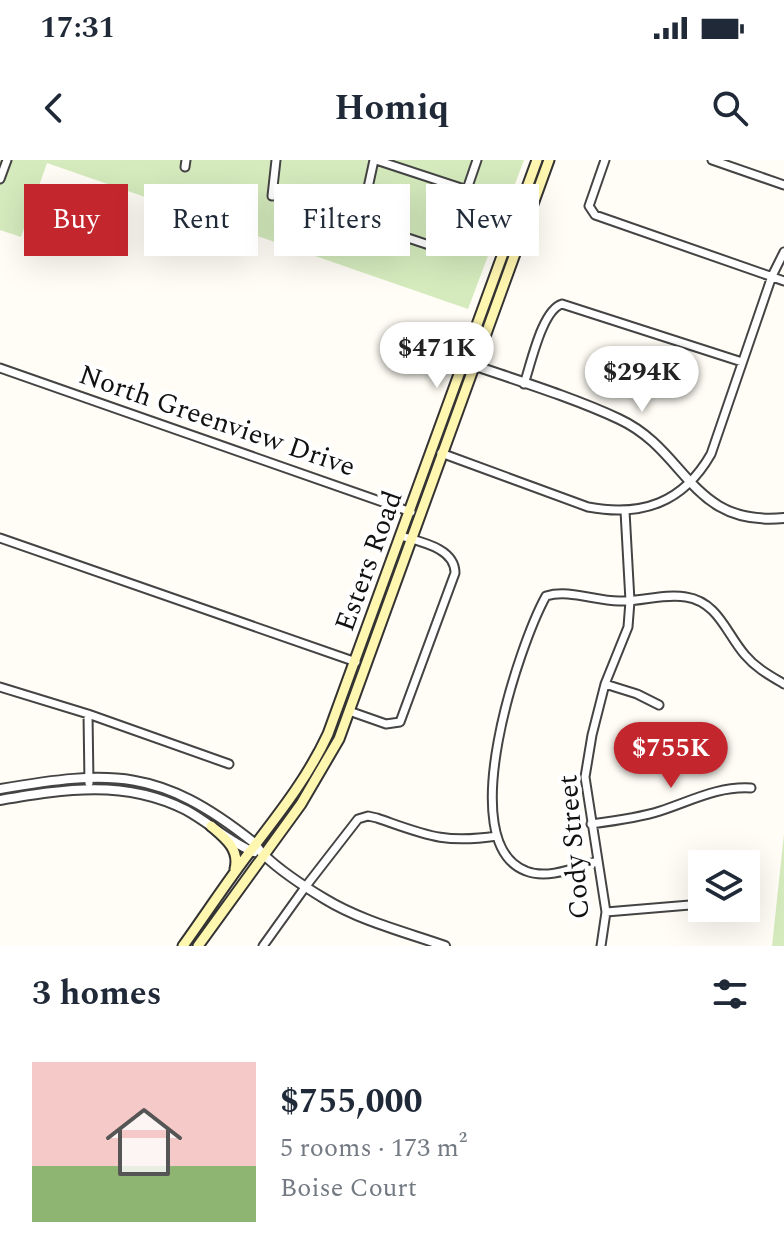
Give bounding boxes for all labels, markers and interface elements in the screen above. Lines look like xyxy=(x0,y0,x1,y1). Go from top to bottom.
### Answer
text: 17:31 xyxy=(40,5,115,51)
text: Homiq xyxy=(334,81,450,136)
icon: back xyxy=(32,86,76,130)
icon: search xyxy=(708,86,752,130)
chip: Buy xyxy=(24,184,128,256)
chip: Rent xyxy=(144,184,258,256)
chip: Filters xyxy=(274,184,410,256)
chip: New xyxy=(426,184,539,256)
pin: $471K xyxy=(381,322,493,390)
text: $471K xyxy=(398,328,476,368)
pin: $294K xyxy=(586,346,698,414)
text: $294K xyxy=(603,352,681,392)
street label: North Greenview Drive xyxy=(73,353,361,489)
street label: Esters Road xyxy=(324,485,414,637)
pin: $755K xyxy=(615,722,727,790)
text: $755K xyxy=(632,728,710,768)
street label: Cody Street xyxy=(546,773,602,921)
map controls xyxy=(688,850,760,922)
button: layers xyxy=(688,850,760,922)
text: 3 homes xyxy=(32,968,162,1020)
icon: filters xyxy=(708,972,752,1016)
text: $755,000 xyxy=(280,1076,423,1128)
icon: home xyxy=(96,1094,192,1190)
text: 5 rooms · 173 m² xyxy=(280,1128,467,1168)
text: Boise Court xyxy=(280,1168,417,1208)

